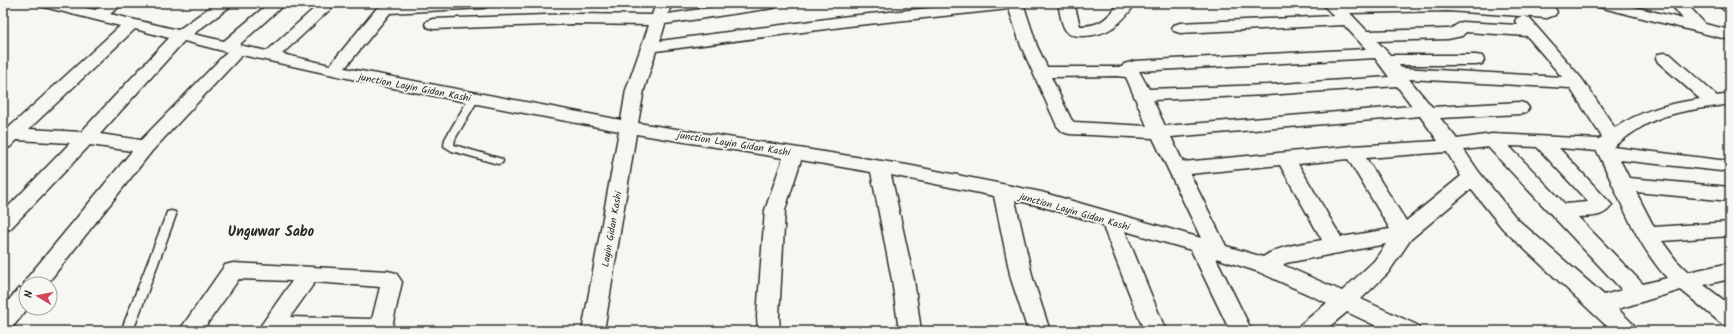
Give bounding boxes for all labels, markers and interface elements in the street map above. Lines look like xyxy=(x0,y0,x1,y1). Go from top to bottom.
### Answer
street label: junction Layin Gidan Kashi xyxy=(354,69,473,107)
street label: junction Layin Gidan Kashi xyxy=(673,127,792,161)
street label: junction Layin Gidan Kashi xyxy=(1015,188,1132,236)
street label: Layin Gidan Kashi xyxy=(597,189,627,268)
district label: Unguwar Sabo xyxy=(228,221,315,243)
north arrow xyxy=(18,276,58,316)
text: N xyxy=(20,289,39,299)

